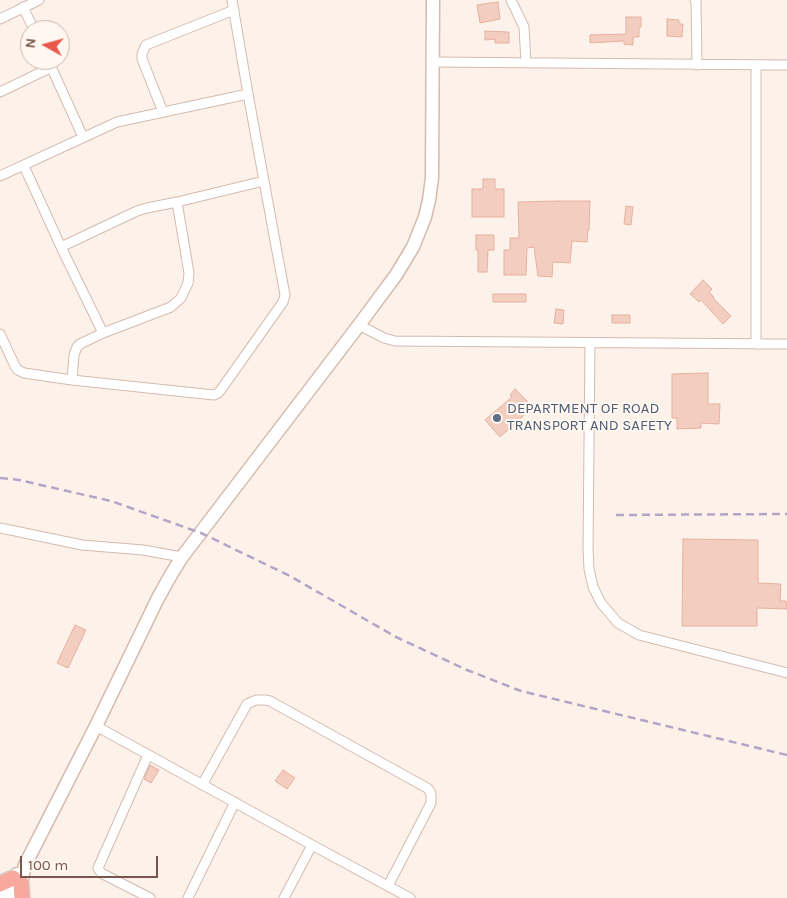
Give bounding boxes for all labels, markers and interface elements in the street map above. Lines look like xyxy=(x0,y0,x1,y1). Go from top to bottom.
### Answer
north arrow xyxy=(20,20,70,70)
text: N xyxy=(22,37,40,49)
place label: DEPARTMENT OF ROAD TRANSPORT AND SAFETY xyxy=(507,400,672,435)
marker: DEPARTMENT OF ROAD TRANSPORT AND SAFETY xyxy=(491,412,503,424)
scale bar xyxy=(22,846,160,878)
text: 100 m xyxy=(28,856,68,874)

